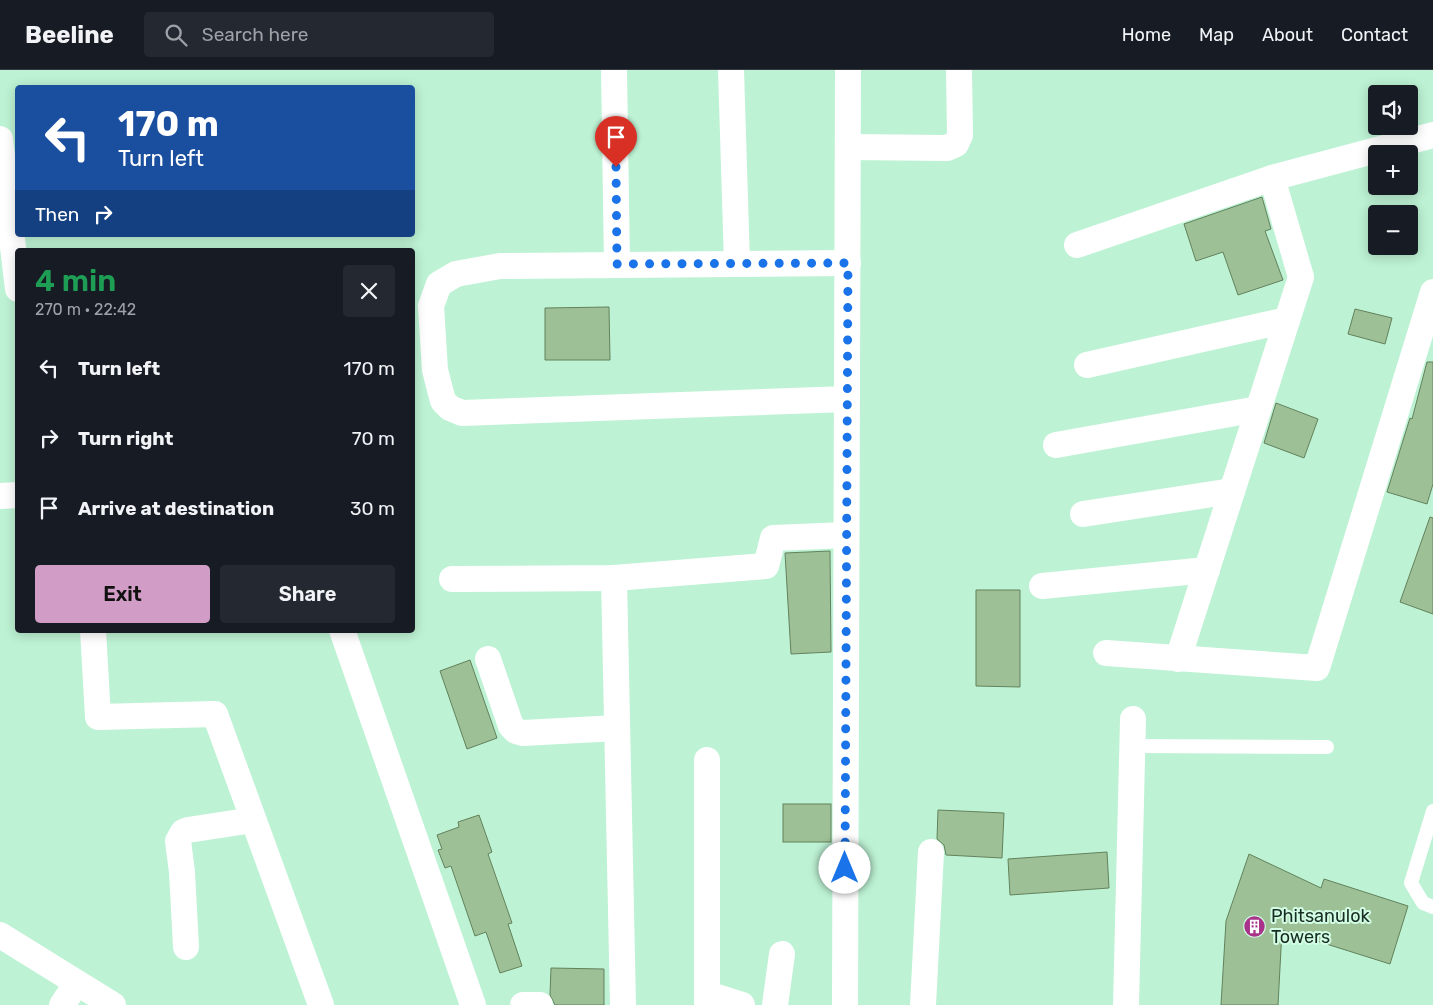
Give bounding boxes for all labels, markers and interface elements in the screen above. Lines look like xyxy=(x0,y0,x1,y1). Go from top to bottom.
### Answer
search box xyxy=(144,12,494,57)
text: Beeline xyxy=(25,21,114,49)
icon: search xyxy=(162,21,190,49)
text: Search here xyxy=(202,23,308,46)
text: Home xyxy=(1122,24,1171,46)
text: Map xyxy=(1199,24,1234,46)
text: About xyxy=(1262,24,1313,46)
text: Contact xyxy=(1341,24,1408,46)
map controls xyxy=(1368,85,1418,255)
button: sound xyxy=(1368,85,1418,135)
text: 170 m xyxy=(118,103,219,145)
icon: left xyxy=(35,105,100,170)
pin xyxy=(595,116,637,167)
icon: arrive xyxy=(602,123,630,151)
text: Turn left xyxy=(118,145,204,172)
button: + xyxy=(1368,145,1418,195)
icon: right xyxy=(89,200,117,228)
text: Then xyxy=(35,203,79,226)
button: − xyxy=(1368,205,1418,255)
text: 4 min xyxy=(35,263,116,299)
button: close xyxy=(343,265,395,317)
text: 270 m · 22:42 xyxy=(35,300,136,319)
icon: left xyxy=(35,354,63,382)
text: Turn left xyxy=(78,357,160,380)
text: 170 m xyxy=(344,357,395,380)
icon: right xyxy=(35,424,63,452)
text: Turn right xyxy=(78,427,173,450)
text: 70 m xyxy=(352,427,395,450)
icon: arrive xyxy=(35,494,63,522)
text: Arrive at destination xyxy=(78,497,274,520)
text: 30 m xyxy=(350,497,395,520)
button: Exit xyxy=(35,565,210,623)
button: Share xyxy=(220,565,395,623)
position arrow xyxy=(818,841,870,893)
place label: Phitsanulok Towers xyxy=(1271,905,1370,948)
building icon: Phitsanulok Towers xyxy=(1243,914,1267,938)

